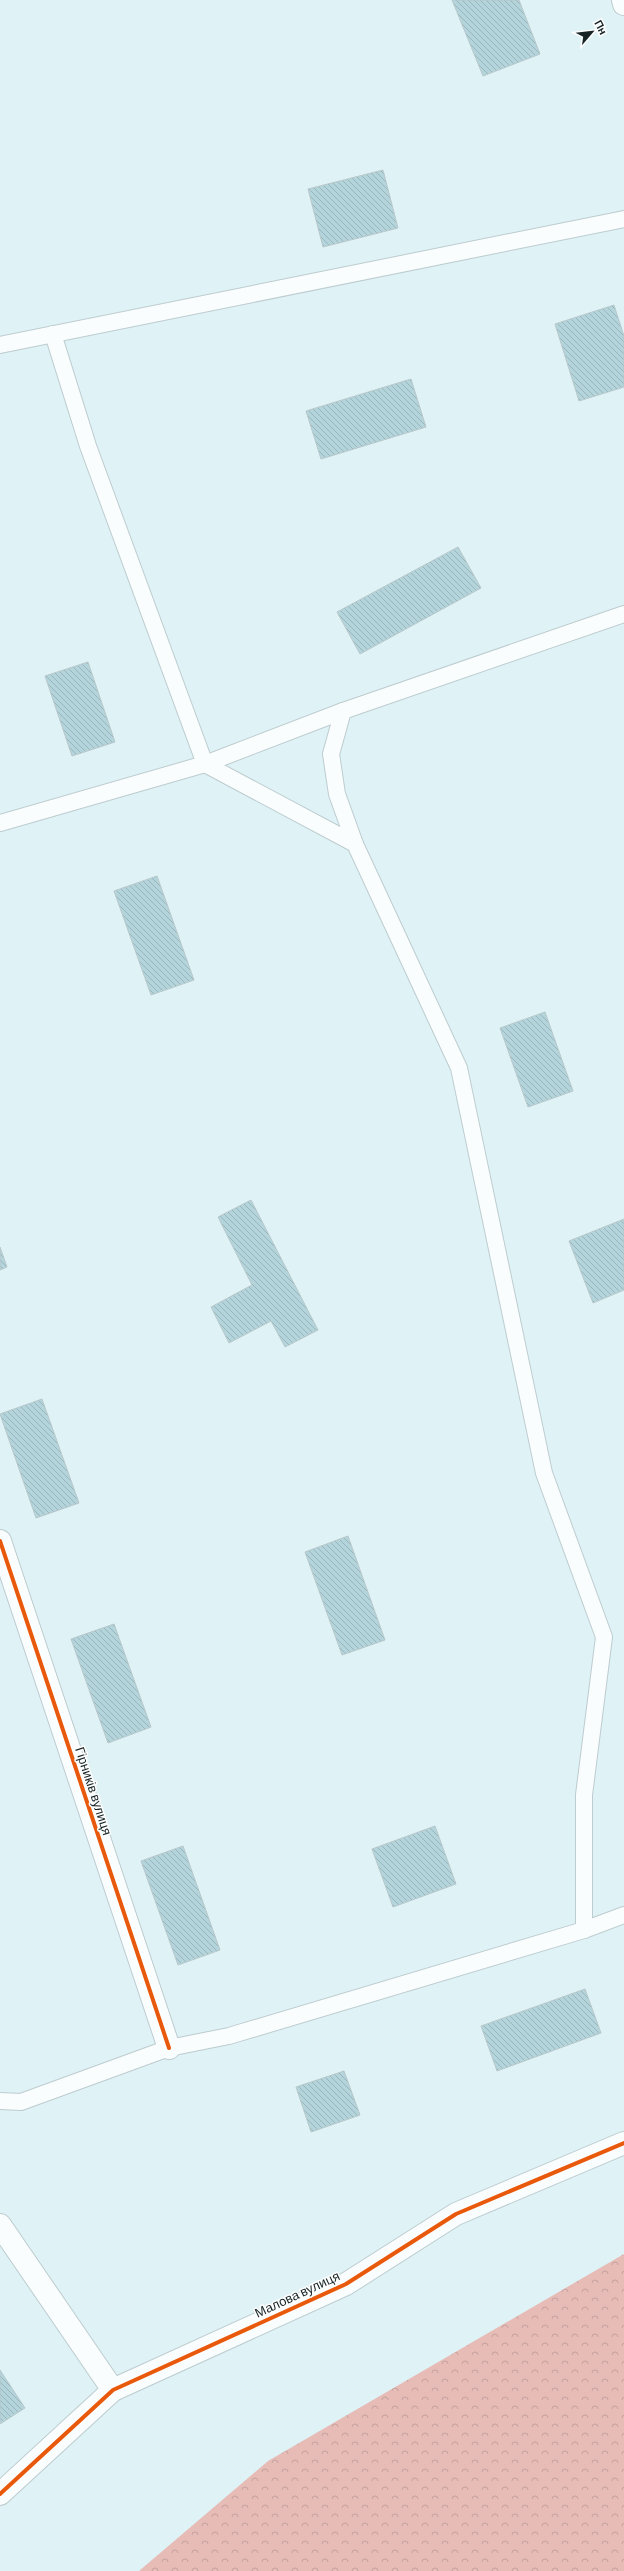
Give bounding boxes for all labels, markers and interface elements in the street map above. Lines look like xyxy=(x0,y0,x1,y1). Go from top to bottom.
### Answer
north arrow xyxy=(572,12,612,52)
text: Пн xyxy=(592,18,610,37)
street label: Гірників вулиця xyxy=(72,1745,116,1837)
street label: Малова вулиця xyxy=(252,2267,342,2321)

